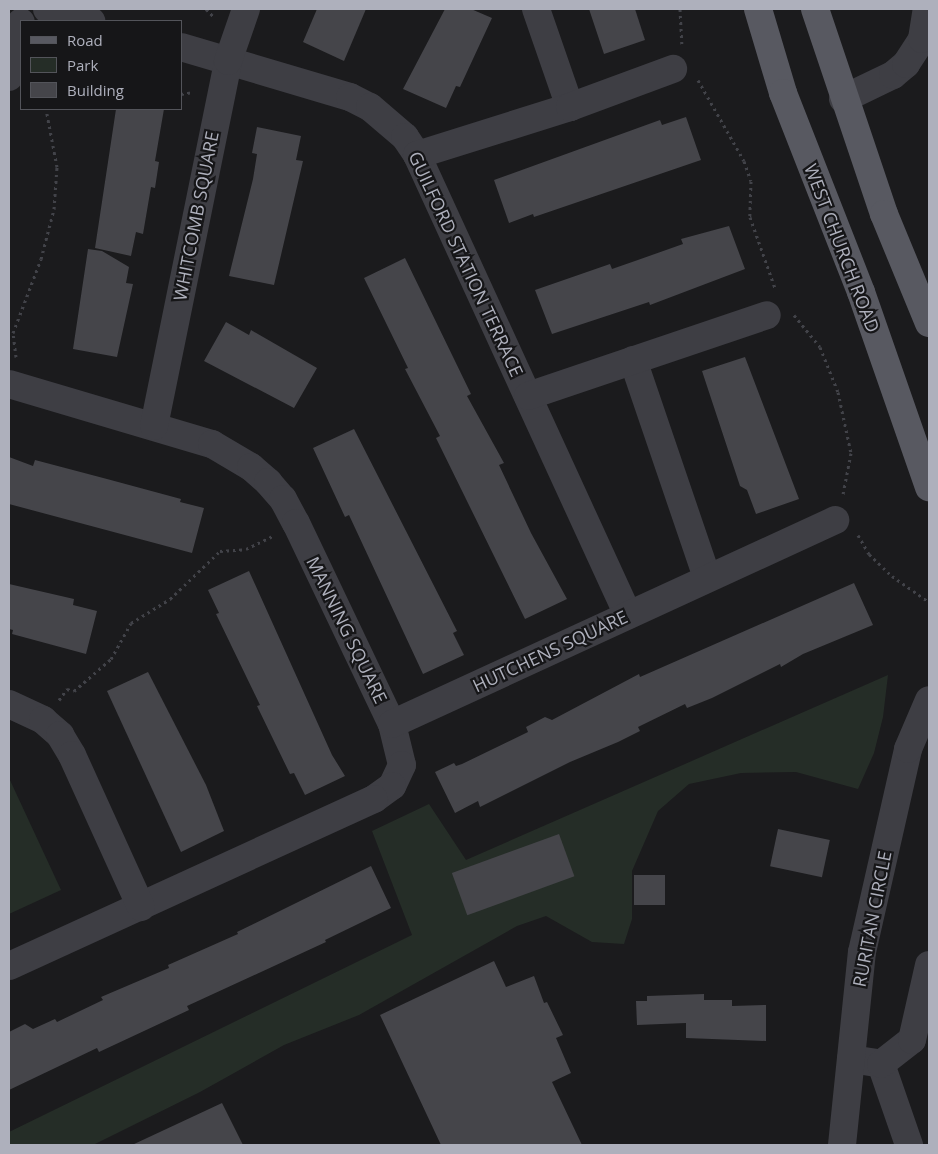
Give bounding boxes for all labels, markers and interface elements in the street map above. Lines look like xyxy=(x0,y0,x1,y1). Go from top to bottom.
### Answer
legend xyxy=(20,20,182,110)
text: Road xyxy=(67,30,103,50)
text: Park xyxy=(67,55,98,75)
text: Building xyxy=(67,80,124,100)
street label: WHITCOMB SQUARE xyxy=(169,129,223,303)
street label: GUILFORD STATION TERRACE xyxy=(404,148,528,380)
street label: WEST CHURCH ROAD xyxy=(800,161,884,335)
street label: MANNING SQUARE xyxy=(302,553,392,707)
street label: HUTCHENS SQUARE xyxy=(469,606,631,696)
street label: RURITAN CIRCLE xyxy=(848,849,896,989)

